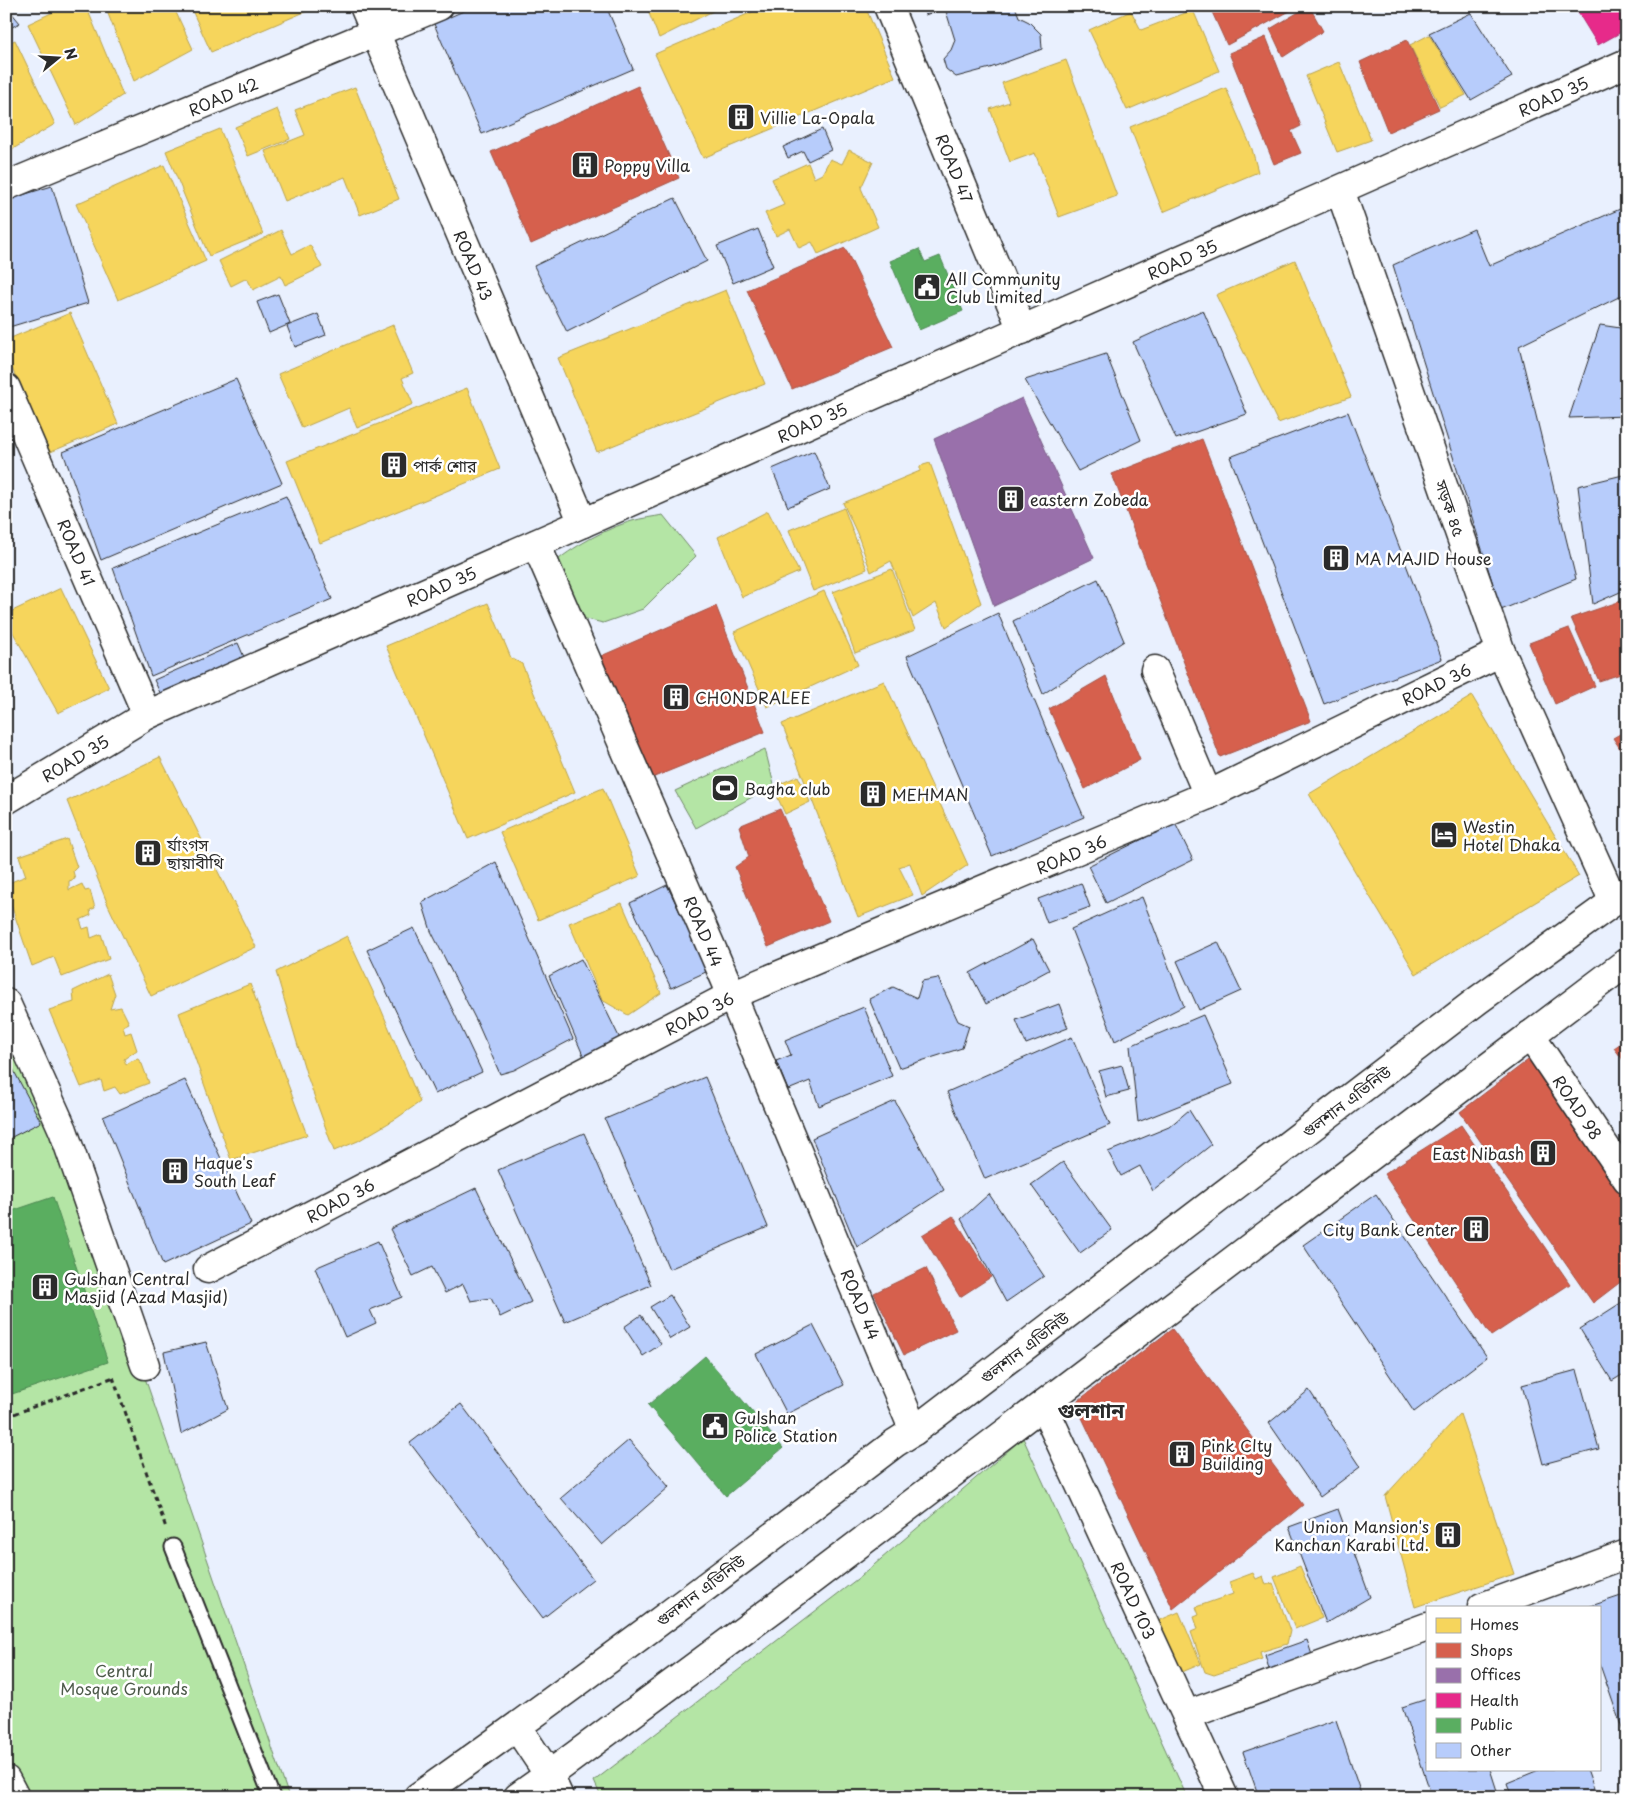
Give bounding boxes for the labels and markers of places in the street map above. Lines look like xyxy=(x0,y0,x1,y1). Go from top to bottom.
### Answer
building icon: Villie La-Opala xyxy=(726,102,756,132)
place label: Villie La-Opala xyxy=(760,105,875,129)
building icon: Poppy Villa xyxy=(570,150,600,180)
place label: Poppy Villa xyxy=(604,153,690,177)
place label: All Community Club Limited xyxy=(946,266,1061,308)
public building icon: All Community Club Limited xyxy=(912,272,942,302)
building icon: পার্ক শোর xyxy=(379,450,409,480)
place label: পার্ক শোর xyxy=(413,453,477,477)
building icon: eastern Zobeda xyxy=(996,484,1026,514)
place label: eastern Zobeda xyxy=(1030,487,1149,511)
building icon: MA MAJID House xyxy=(1321,543,1351,573)
place label: MA MAJID House xyxy=(1355,546,1492,570)
building icon: CHONDRALEE xyxy=(661,682,691,712)
place label: CHONDRALEE xyxy=(695,685,811,709)
sports icon: Bagha club xyxy=(710,773,740,803)
place label: Bagha club xyxy=(744,776,830,800)
building icon: MEHMAN xyxy=(858,779,888,809)
place label: MEHMAN xyxy=(892,782,969,806)
place label: Westin Hotel Dhaka xyxy=(1463,814,1561,856)
hotel icon: Westin Hotel Dhaka xyxy=(1429,820,1459,850)
place label: র্যাংগস ছায়াবীথি xyxy=(166,832,224,874)
building icon: র্যাংগস ছায়াবীথি xyxy=(133,838,163,868)
building icon: East Nibash xyxy=(1528,1138,1558,1168)
place label: East Nibash xyxy=(1432,1141,1524,1165)
place label: Haque's South Leaf xyxy=(194,1150,277,1192)
building icon: Haque's South Leaf xyxy=(160,1156,190,1186)
building icon: City Bank Center xyxy=(1461,1214,1491,1244)
place label: City Bank Center xyxy=(1322,1217,1458,1241)
place label: Gulshan Central Masjid (Azad Masjid) xyxy=(64,1266,228,1308)
building icon: Gulshan Central Masjid (Azad Masjid) xyxy=(30,1272,60,1302)
place label: Gulshan Police Station xyxy=(734,1405,838,1447)
public building icon: Gulshan Police Station xyxy=(700,1411,730,1441)
place label: Pink CIty Building xyxy=(1201,1433,1273,1475)
building icon: Pink CIty Building xyxy=(1167,1439,1197,1469)
place label: Union Mansion's Kanchan Karabi Ltd. xyxy=(1275,1514,1429,1556)
building icon: Union Mansion's Kanchan Karabi Ltd. xyxy=(1433,1520,1463,1550)

